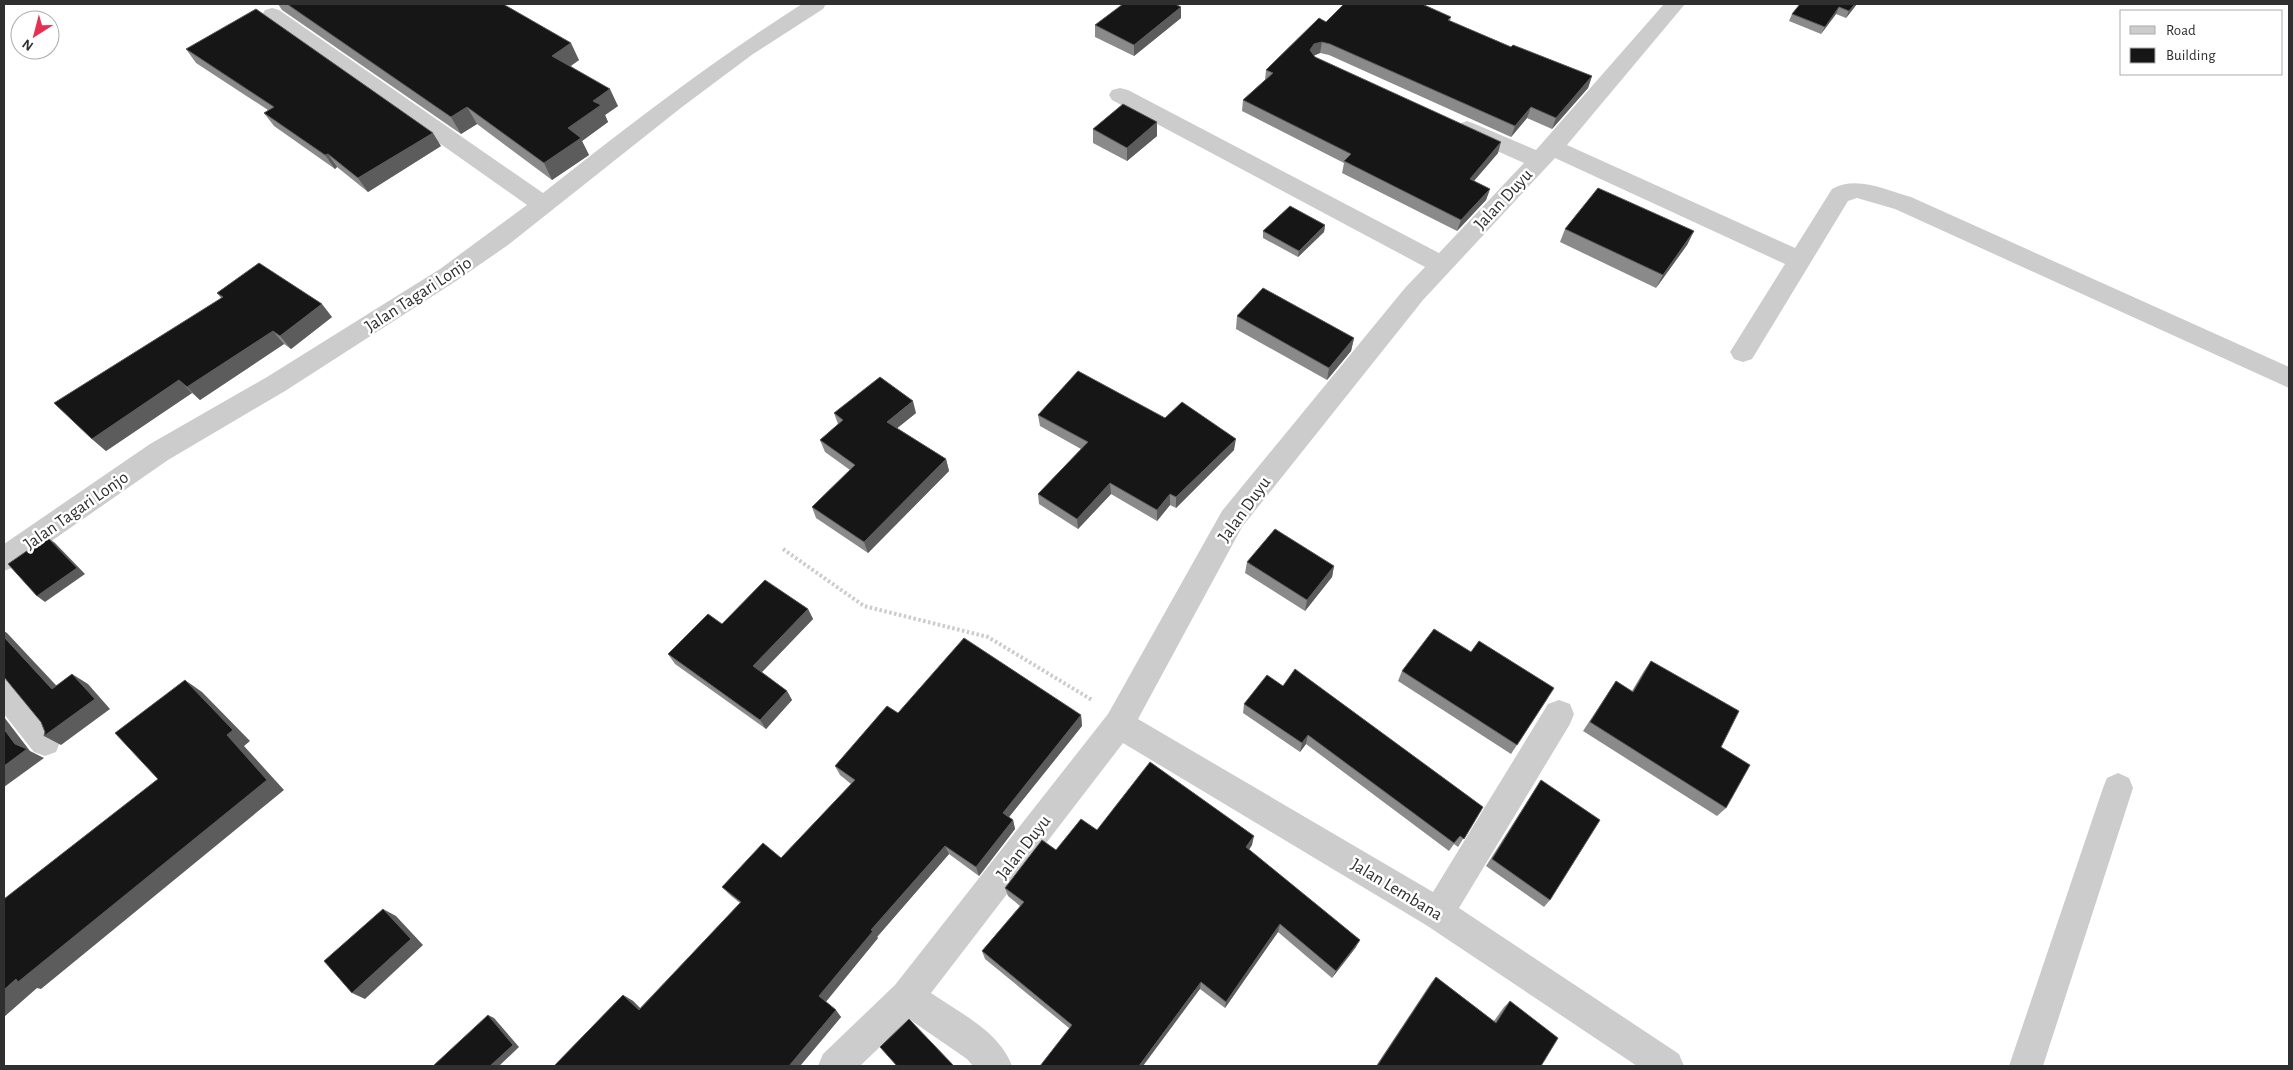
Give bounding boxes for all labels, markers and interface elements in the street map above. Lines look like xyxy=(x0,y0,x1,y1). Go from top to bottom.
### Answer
north arrow xyxy=(10,10,60,60)
legend xyxy=(2120,10,2283,75)
text: Road xyxy=(2166,23,2196,38)
text: N xyxy=(20,36,36,53)
text: Building xyxy=(2166,48,2216,63)
street label: Jalan Duyu xyxy=(1471,166,1536,234)
street label: Jalan Tagari Lonjo xyxy=(362,254,475,336)
street label: Jalan Tagari Lonjo xyxy=(21,468,132,553)
street label: Jalan Duyu xyxy=(1215,474,1274,546)
street label: Jalan Duyu xyxy=(993,812,1054,883)
street label: Jalan Lembana xyxy=(1348,856,1445,924)

